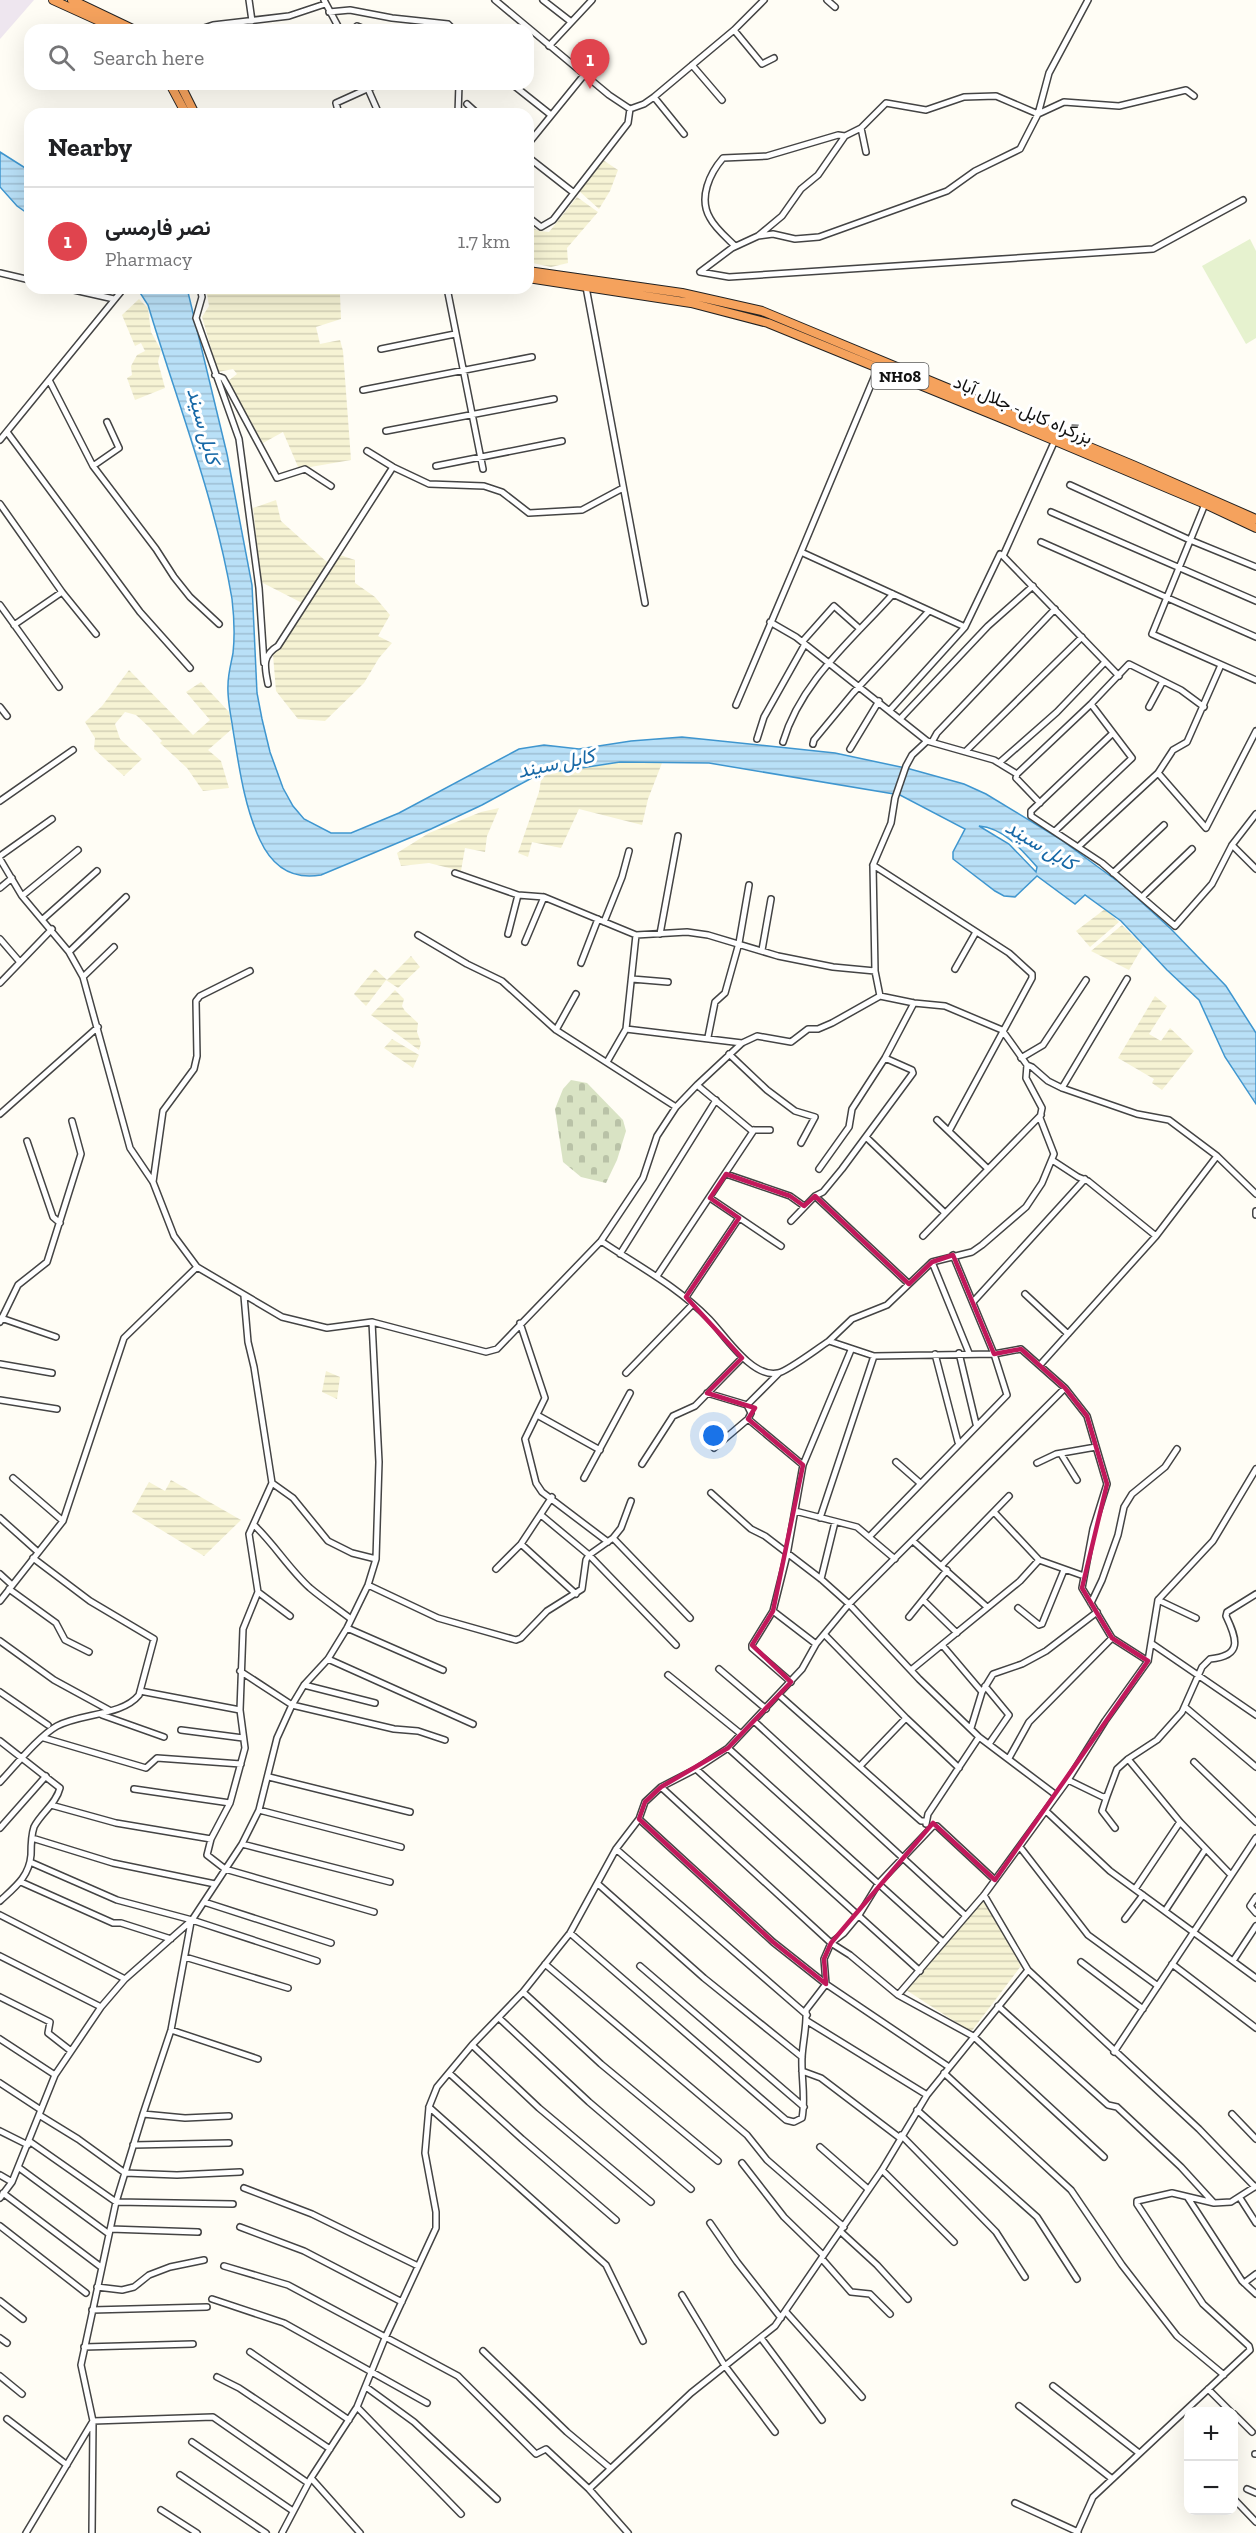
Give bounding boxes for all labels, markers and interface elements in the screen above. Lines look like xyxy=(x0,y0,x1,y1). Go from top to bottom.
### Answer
search box xyxy=(24,24,534,90)
pin: 1 xyxy=(570,40,610,89)
icon: search xyxy=(45,41,78,74)
text: Search here xyxy=(93,44,204,71)
text: Nearby xyxy=(48,131,132,163)
text: نصر فارمسی xyxy=(105,214,211,241)
text: 1 xyxy=(63,229,72,253)
text: 1.7 km xyxy=(457,229,510,253)
text: Pharmacy xyxy=(105,247,192,271)
road number: NH08 xyxy=(872,363,928,389)
street label: بزرگراه کابل- جلال آباد xyxy=(950,371,1096,449)
water label: کابل سيند xyxy=(182,385,227,470)
water label: کابل سيند xyxy=(515,742,600,783)
water label: کابل سيند xyxy=(1001,815,1083,877)
your location xyxy=(699,1421,728,1450)
map controls xyxy=(1184,2407,1238,2515)
button: + xyxy=(1184,2407,1238,2461)
button: − xyxy=(1184,2461,1238,2515)

